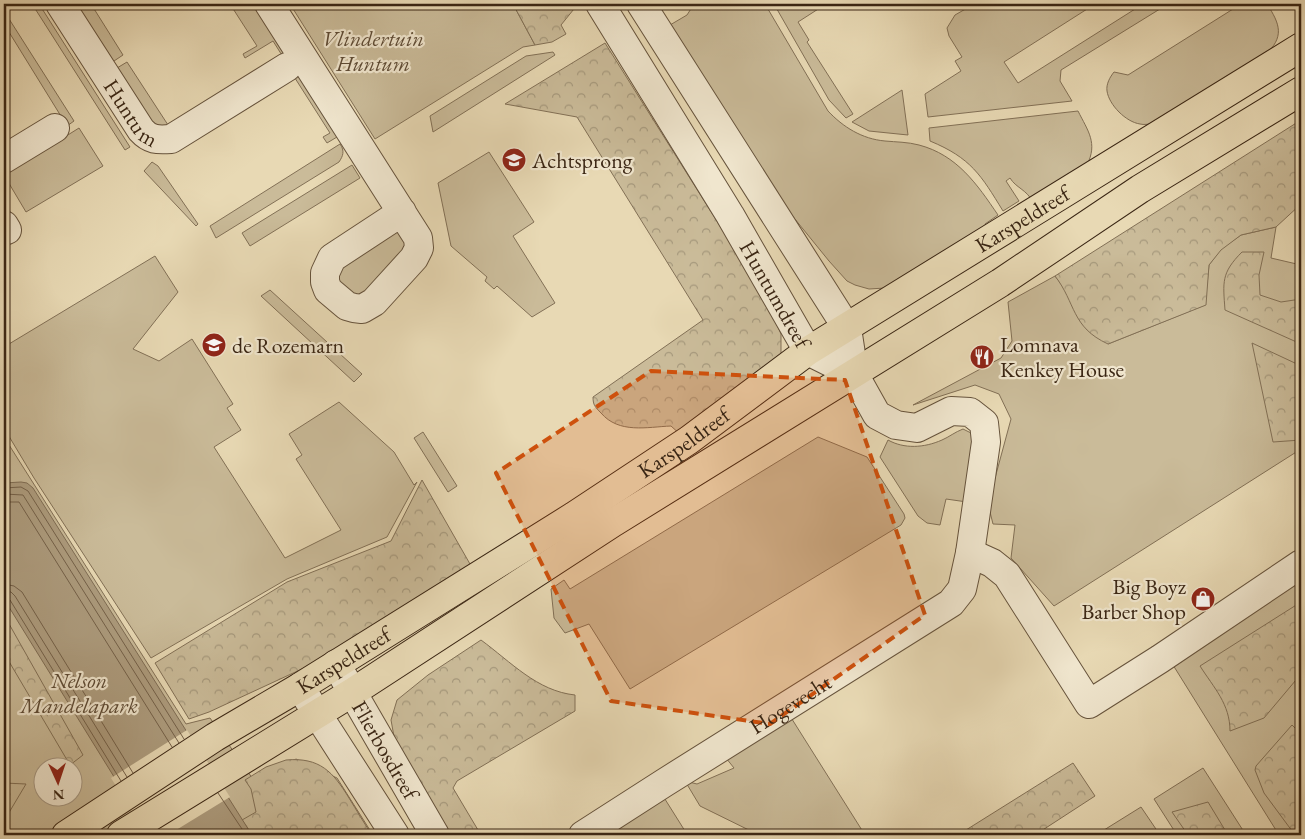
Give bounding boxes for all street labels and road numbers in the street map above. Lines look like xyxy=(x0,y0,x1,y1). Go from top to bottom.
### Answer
street label: Huntum xyxy=(97,74,163,154)
street label: Karspeldreef xyxy=(970,178,1078,260)
street label: Huntumdreef xyxy=(733,235,819,356)
street label: Karspeldreef xyxy=(632,399,738,485)
street label: Karspeldreef xyxy=(291,618,399,701)
street label: Hogevecht xyxy=(744,668,837,741)
street label: Flierbosdreef xyxy=(345,695,427,807)

